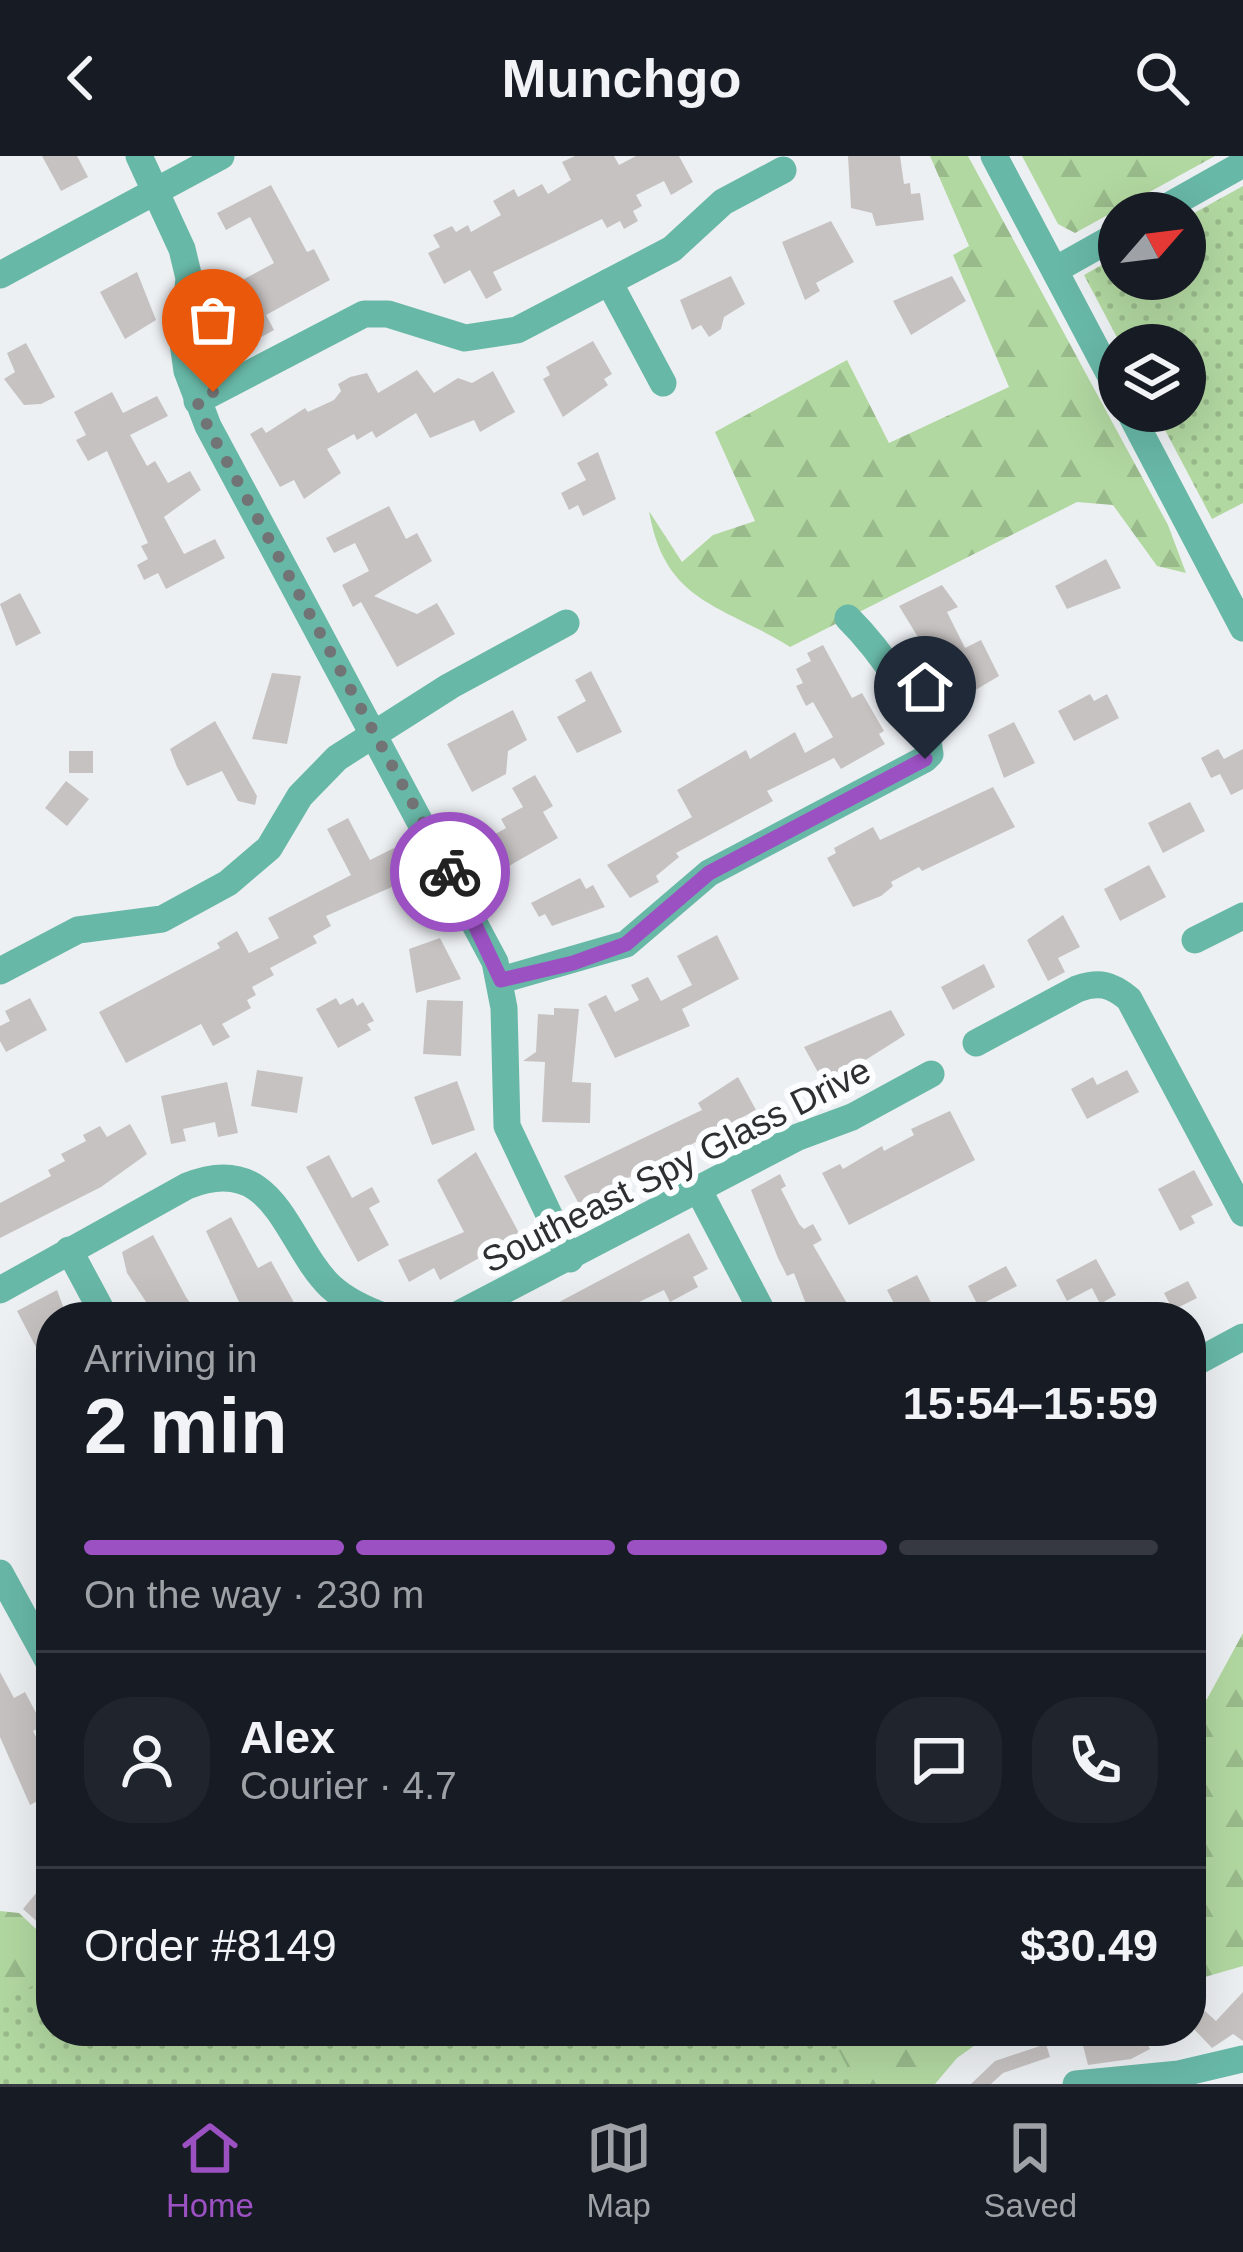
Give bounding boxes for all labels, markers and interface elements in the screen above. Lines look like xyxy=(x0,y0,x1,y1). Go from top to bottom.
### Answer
icon: back xyxy=(48,45,114,111)
icon: search xyxy=(1129,45,1195,111)
text: Munchgo xyxy=(502,48,741,108)
north arrow xyxy=(1098,192,1206,300)
map controls xyxy=(1098,192,1206,432)
pin xyxy=(162,269,264,392)
icon: bag xyxy=(180,287,246,353)
button: layers xyxy=(1098,324,1206,432)
pin xyxy=(874,636,976,759)
icon: home xyxy=(892,654,958,720)
courier xyxy=(390,812,510,932)
icon: bike xyxy=(417,839,483,905)
street label: Southeast Spy Glass Drive xyxy=(475,1049,877,1281)
text: Arriving in xyxy=(84,1337,257,1380)
text: 15:54–15:59 xyxy=(903,1378,1158,1429)
text: 2 min xyxy=(84,1382,288,1470)
text: On the way · 230 m xyxy=(84,1573,424,1616)
button: person xyxy=(84,1697,210,1823)
button: chat xyxy=(876,1697,1002,1823)
button: phone xyxy=(1032,1697,1158,1823)
text: Alex xyxy=(240,1712,335,1763)
text: Courier · 4.7 xyxy=(240,1764,457,1807)
text: Order #8149 xyxy=(84,1920,337,1971)
text: $30.49 xyxy=(1020,1920,1158,1971)
tab: Home xyxy=(166,2115,254,2225)
tab: Map xyxy=(586,2115,652,2225)
tab: Saved xyxy=(984,2115,1077,2225)

